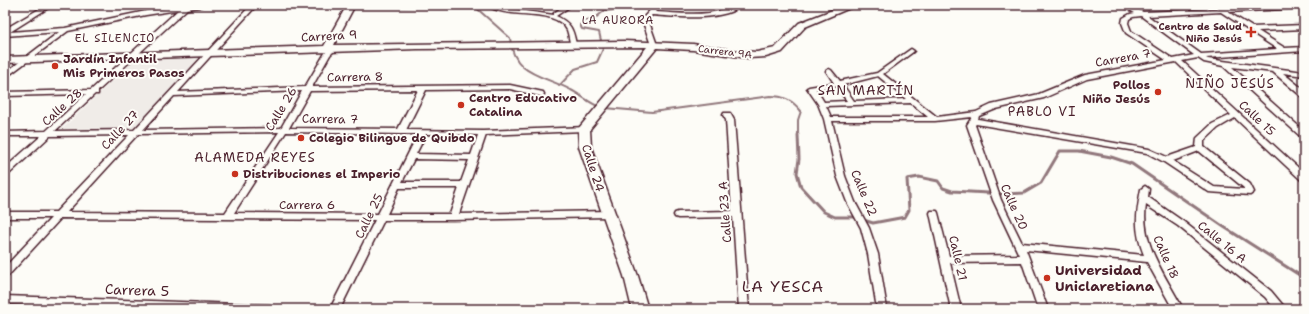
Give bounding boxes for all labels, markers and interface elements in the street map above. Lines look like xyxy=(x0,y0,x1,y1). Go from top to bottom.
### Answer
district label: LA AURORA xyxy=(582,13,654,28)
place label: Centro de Salud Niño Jesús xyxy=(1159,20,1242,45)
marker: Centro de Salud Niño Jesús xyxy=(1245,26,1257,38)
street label: Carrera 9 xyxy=(301,27,357,45)
district label: EL SILENCIO xyxy=(75,31,155,46)
street label: Carrera 9A xyxy=(697,42,753,61)
street label: Carrera 7 xyxy=(1094,45,1152,71)
place label: Jardín Infantil Mis Primeros Pasos xyxy=(63,51,185,81)
marker: Jardín Infantil Mis Primeros Pasos xyxy=(50,61,60,71)
street label: Carrera 8 xyxy=(327,69,383,85)
district label: NIÑO JESÚS xyxy=(1185,73,1275,92)
place label: Pollos Niño Jesús xyxy=(1082,77,1150,107)
district label: SAN MARTÍN xyxy=(818,81,914,99)
street label: Calle 26 xyxy=(262,84,300,134)
street label: Calle 28 xyxy=(38,85,86,129)
marker: Pollos Niño Jesús xyxy=(1153,87,1163,97)
place label: Centro Educativo Catalina xyxy=(469,90,577,120)
street label: Calle 15 xyxy=(1235,97,1279,139)
marker: Centro Educativo Catalina xyxy=(456,100,466,110)
district label: PABLO VI xyxy=(1008,103,1076,120)
street label: Calle 27 xyxy=(98,107,142,153)
street label: Carrera 7 xyxy=(302,111,358,127)
place label: Colegio Bilingue de Quibdo xyxy=(309,130,475,146)
marker: Colegio Bilingue de Quibdo xyxy=(296,133,306,143)
street label: Calle 24 xyxy=(578,142,608,194)
district label: ALAMEDA REYES xyxy=(194,149,316,166)
place label: Distribuciones el Imperio xyxy=(243,166,401,182)
street label: Calle 22 xyxy=(847,167,881,219)
marker: Distribuciones el Imperio xyxy=(230,169,240,179)
street label: Calle 23 A xyxy=(715,180,735,243)
street label: Calle 20 xyxy=(997,181,1031,233)
street label: Calle 25 xyxy=(351,191,387,241)
street label: Carrera 6 xyxy=(279,197,335,213)
street label: Calle 16 A xyxy=(1194,217,1250,267)
street label: Calle 18 xyxy=(1149,233,1183,281)
street label: Calle 21 xyxy=(945,234,971,282)
place label: Universidad Uniclaretiana xyxy=(1055,261,1155,295)
marker: Universidad Uniclaretiana xyxy=(1042,273,1052,283)
district label: LA YESCA xyxy=(742,276,824,297)
street label: Carrera 5 xyxy=(105,280,169,300)

